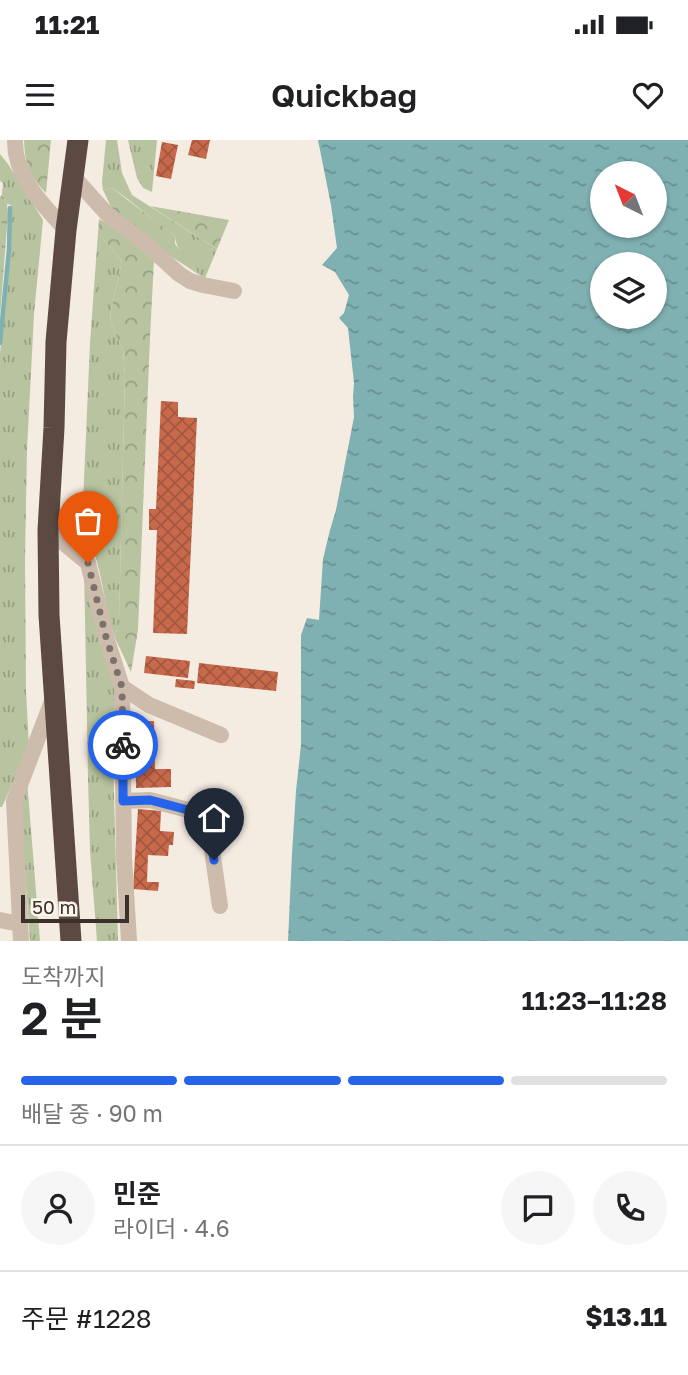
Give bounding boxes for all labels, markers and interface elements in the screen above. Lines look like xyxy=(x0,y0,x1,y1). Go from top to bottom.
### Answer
text: 11:21 xyxy=(35,9,99,40)
icon: menu xyxy=(21,76,59,114)
text: Quickbag xyxy=(271,76,417,114)
icon: heart xyxy=(629,76,667,114)
north arrow xyxy=(590,161,667,238)
map controls xyxy=(590,161,667,329)
button: layers xyxy=(590,252,667,329)
pin xyxy=(58,491,118,563)
icon: bag xyxy=(69,502,107,540)
courier xyxy=(88,710,158,780)
icon: bike xyxy=(104,726,142,764)
pin xyxy=(184,788,244,860)
icon: home xyxy=(195,799,233,837)
scale bar xyxy=(21,892,130,924)
text: 50 m xyxy=(32,895,76,918)
text: 도착까지 xyxy=(21,962,106,990)
text: 11:23–11:28 xyxy=(521,985,667,1016)
text: 2 분 xyxy=(21,990,102,1045)
text: 배달 중 · 90 m xyxy=(21,1099,163,1127)
button: person xyxy=(21,1171,95,1245)
button: chat xyxy=(501,1171,575,1245)
button: phone xyxy=(593,1171,667,1245)
text: 민준 xyxy=(113,1178,161,1209)
text: 라이더 · 4.6 xyxy=(113,1214,230,1242)
text: $13.11 xyxy=(585,1301,667,1332)
text: 주문 #1228 xyxy=(21,1303,152,1334)

